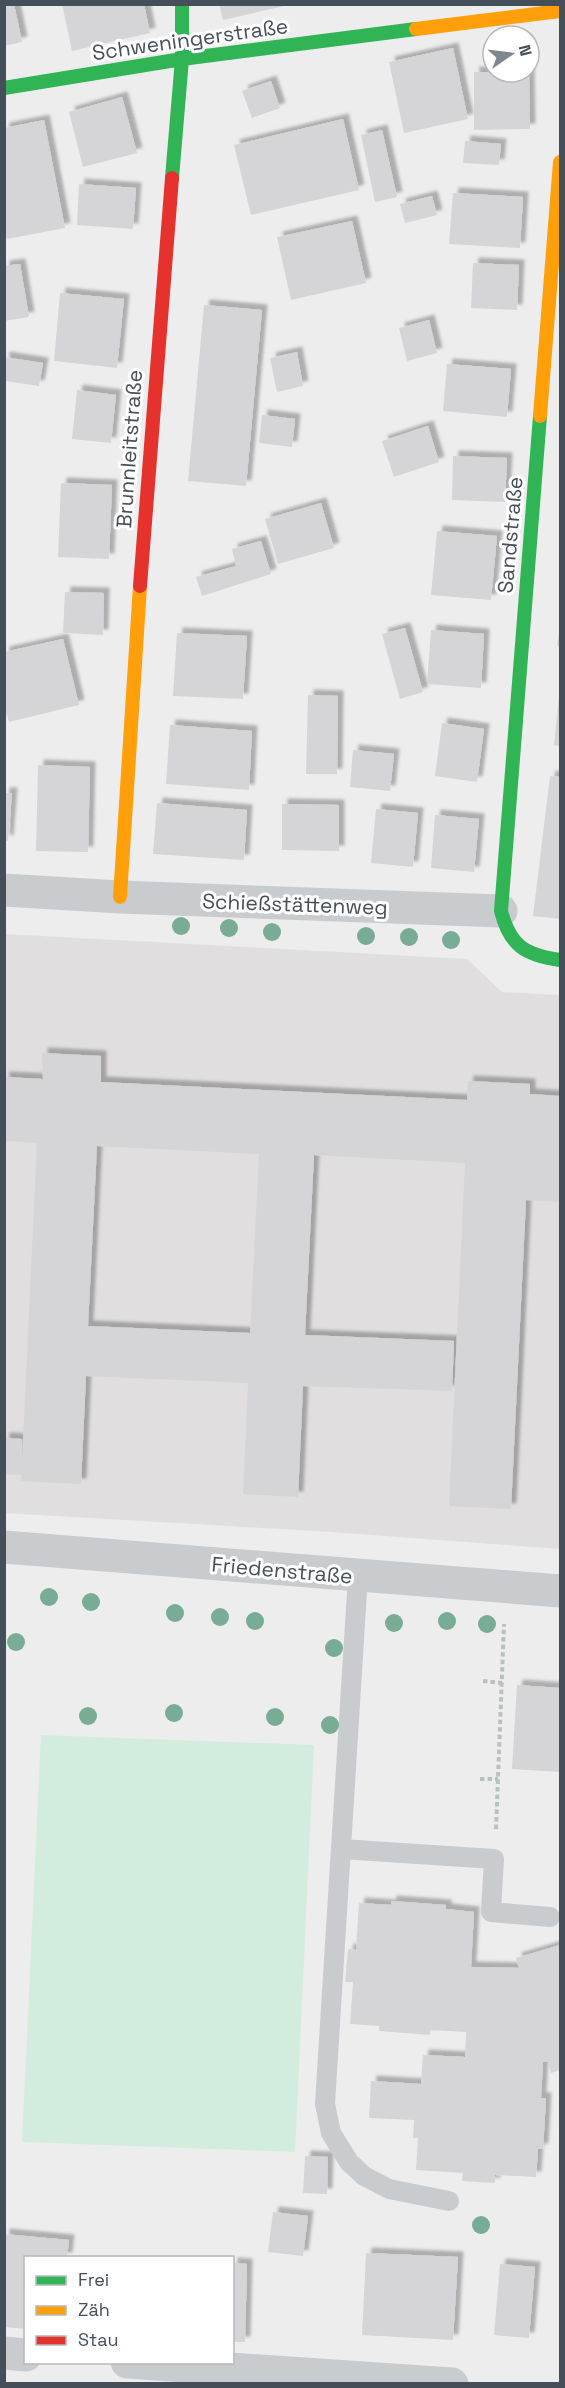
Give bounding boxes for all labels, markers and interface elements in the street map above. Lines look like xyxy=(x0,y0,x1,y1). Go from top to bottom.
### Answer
street label: Schweningerstraße xyxy=(90,12,290,66)
north arrow xyxy=(481,24,541,84)
text: N xyxy=(514,43,537,58)
street label: Brunnleitstraße xyxy=(110,369,148,529)
street label: Sandstraße xyxy=(491,475,529,595)
street label: Schießstättenweg xyxy=(202,887,388,921)
street label: Friedenstraße xyxy=(210,1550,354,1590)
legend xyxy=(24,2256,234,2364)
text: Frei xyxy=(78,2268,109,2291)
text: Zäh xyxy=(78,2298,110,2321)
text: Stau xyxy=(78,2328,118,2351)

